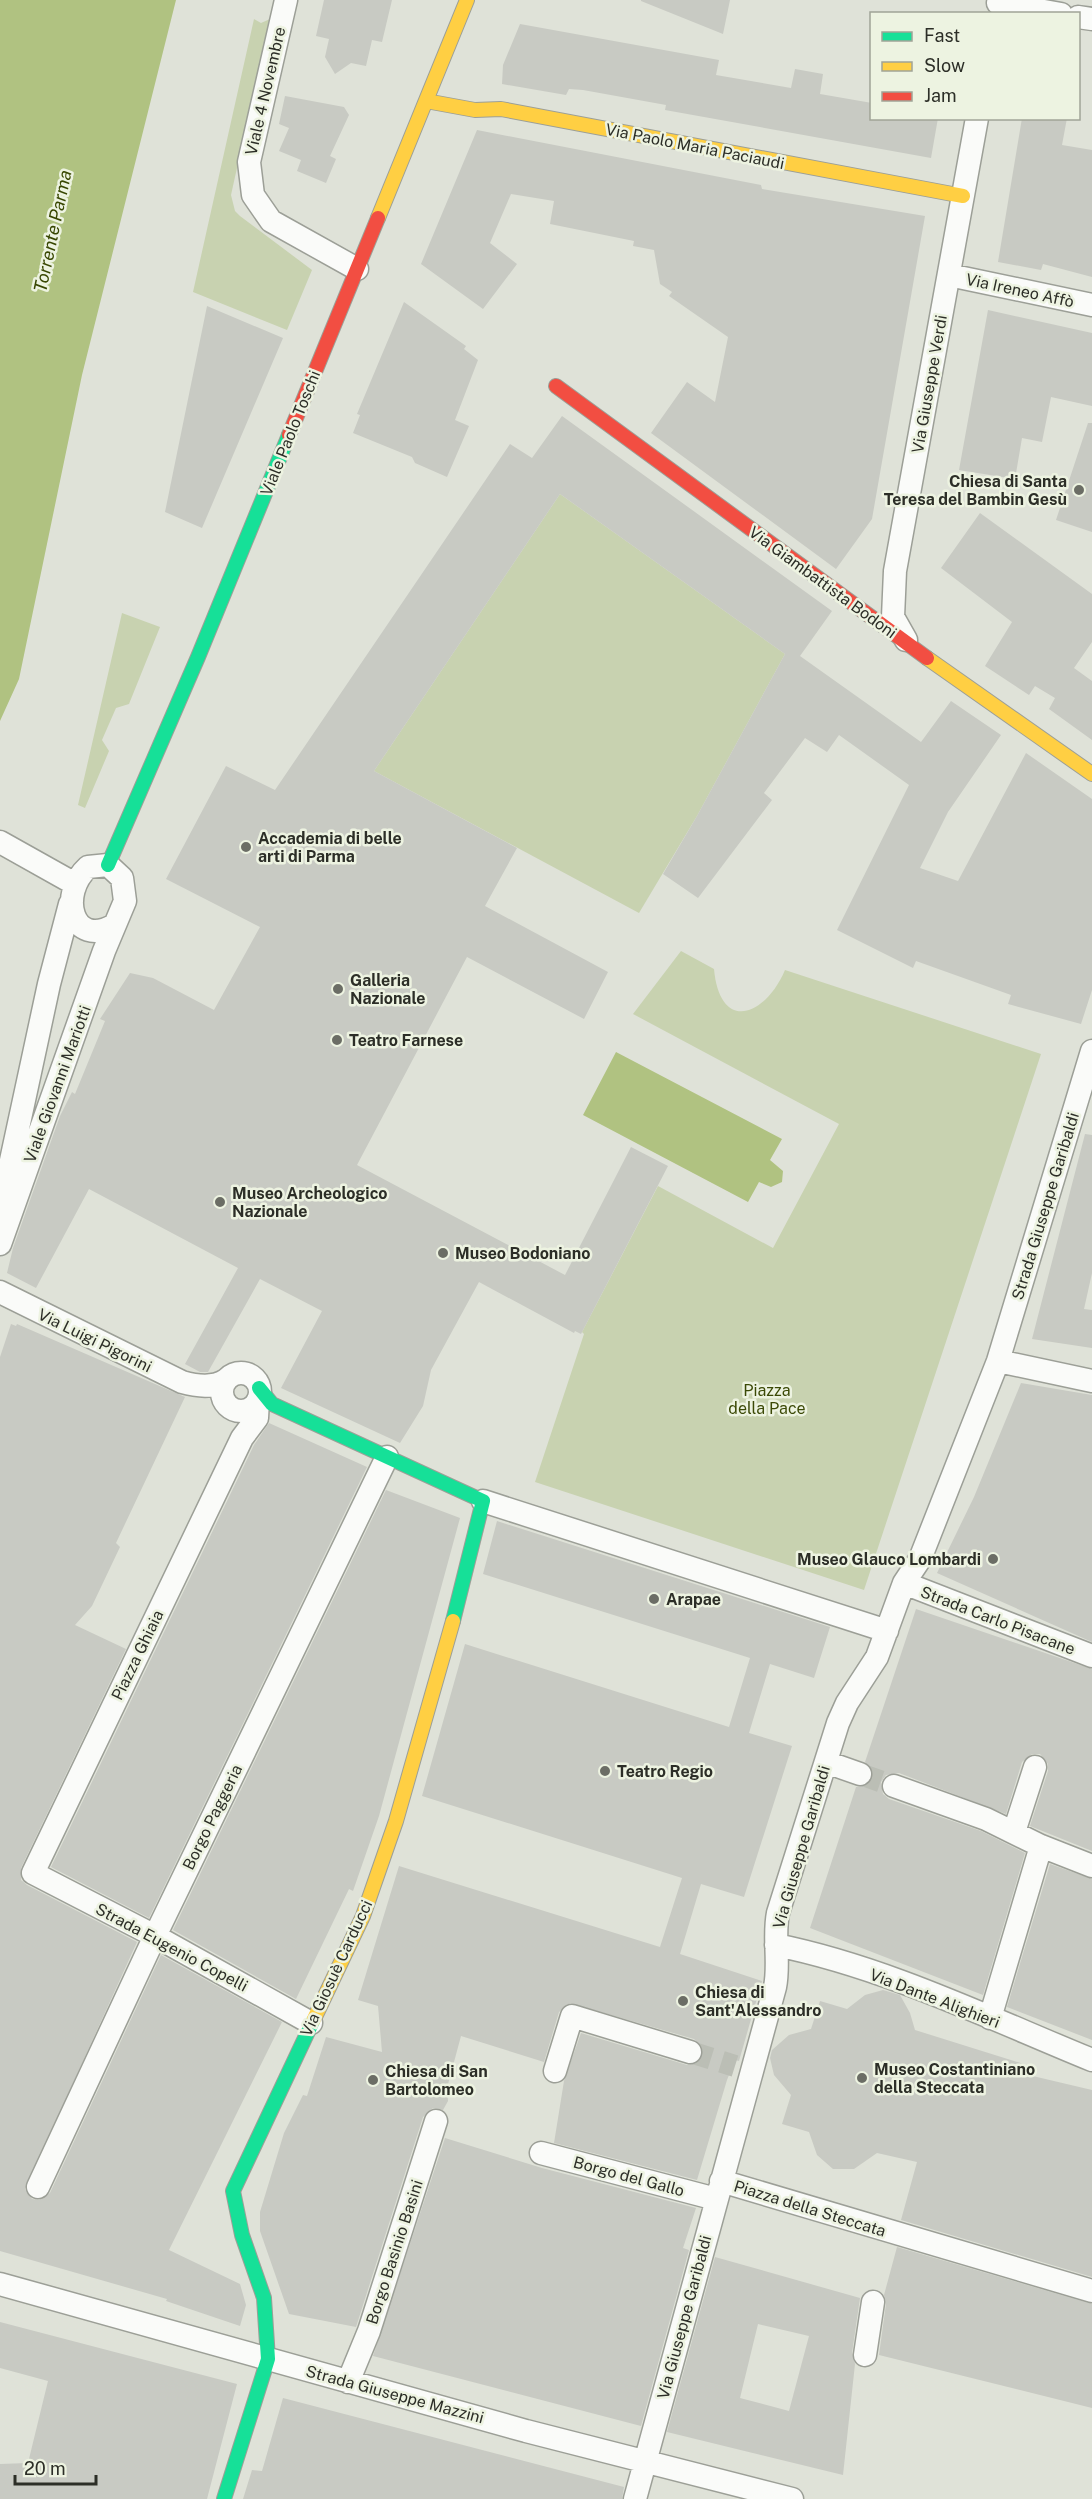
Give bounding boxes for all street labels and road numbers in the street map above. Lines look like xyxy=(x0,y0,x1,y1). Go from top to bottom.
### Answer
street label: Viale 4 Novembre xyxy=(241,25,290,157)
street label: Via Paolo Maria Paciaudi xyxy=(604,120,786,173)
street label: Via Ireneo Affò xyxy=(964,270,1076,311)
street label: Via Giuseppe Verdi xyxy=(908,314,951,455)
street label: Viale Paolo Toschi xyxy=(257,368,324,499)
street label: Via Giambattista Bodoni xyxy=(745,522,900,642)
street label: Viale Giovanni Mariotti xyxy=(20,1003,95,1165)
street label: Strada Giuseppe Garibaldi xyxy=(1008,1110,1083,1302)
street label: Via Luigi Pigorini xyxy=(35,1305,155,1376)
street label: Strada Carlo Pisacane xyxy=(918,1582,1078,1659)
street label: Piazza Ghiaia xyxy=(107,1607,167,1703)
street label: Borgo Paggeria xyxy=(179,1761,246,1873)
street label: Via Giuseppe Garibaldi xyxy=(769,1763,834,1931)
street label: Via Giosuè Carducci xyxy=(297,1897,376,2039)
street label: Strada Eugenio Copelli xyxy=(92,1899,251,1996)
street label: Via Dante Alighieri xyxy=(867,1965,1002,2032)
street label: Borgo del Gallo xyxy=(571,2153,686,2200)
street label: Piazza della Steccata xyxy=(731,2176,888,2241)
street label: Borgo Basinio Basini xyxy=(362,2177,427,2327)
street label: Via Giuseppe Garibaldi xyxy=(653,2233,715,2401)
street label: Strada Giuseppe Mazzini xyxy=(304,2362,486,2427)

